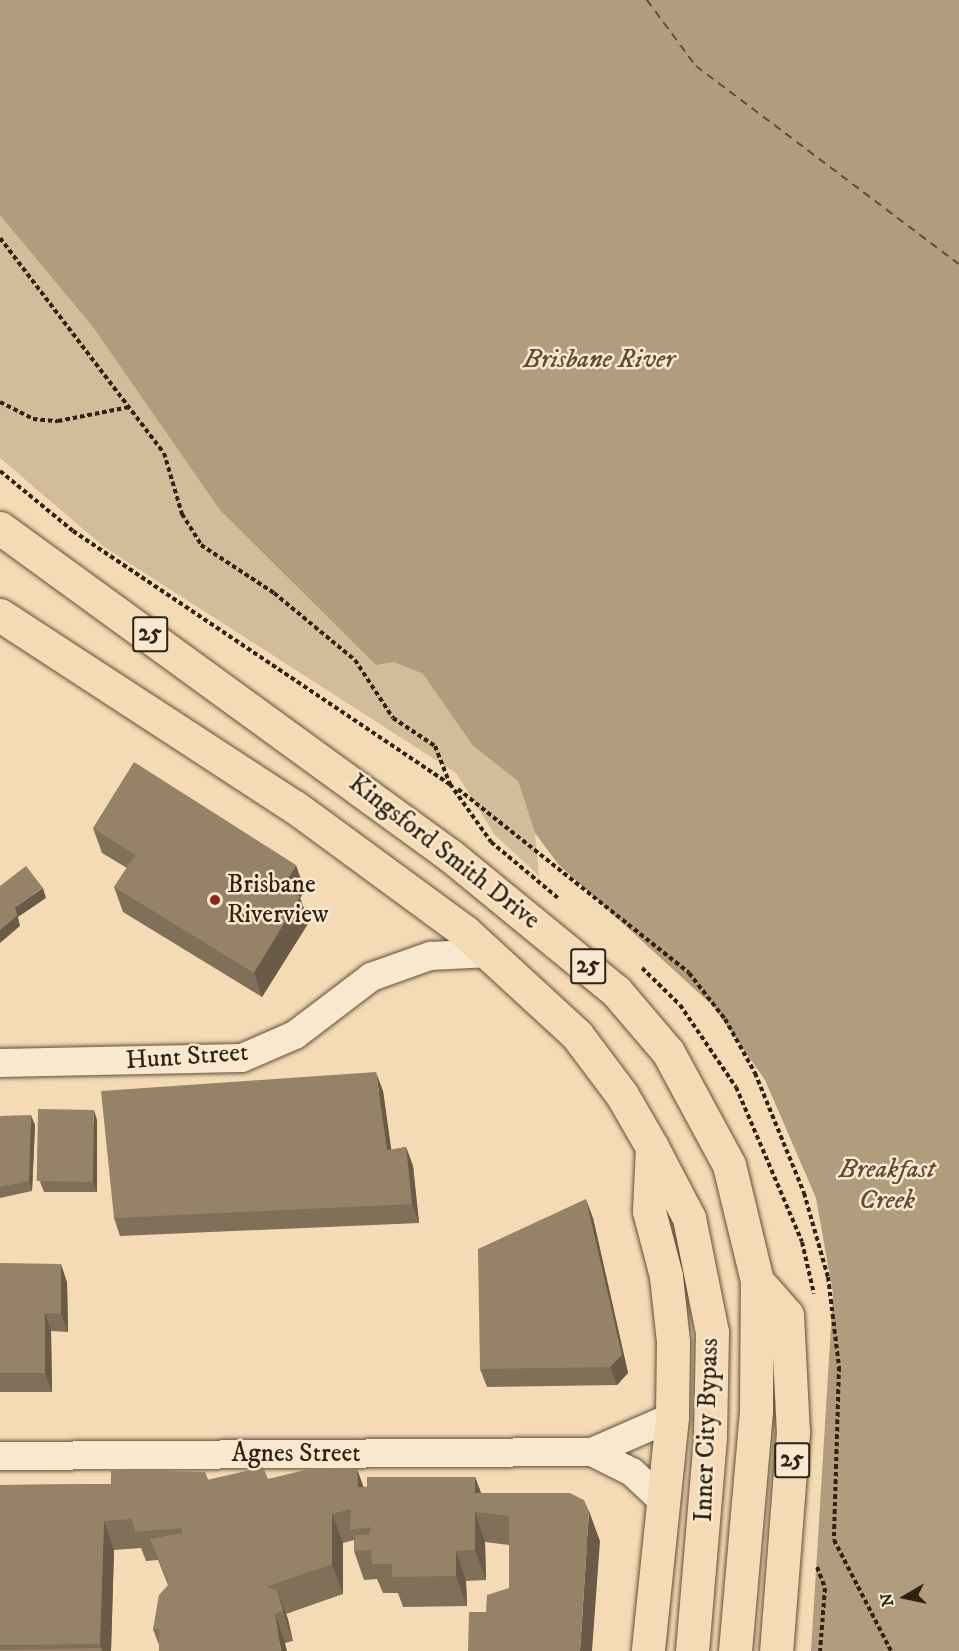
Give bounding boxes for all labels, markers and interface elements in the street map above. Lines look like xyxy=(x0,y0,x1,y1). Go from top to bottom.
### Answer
water label: Brisbane River xyxy=(523,344,675,376)
road number: 25 xyxy=(132,613,168,655)
street label: Kingsford Smith Drive xyxy=(342,768,546,936)
place label: Brisbane Riverview xyxy=(227,869,329,930)
marker: Brisbane Riverview xyxy=(208,893,222,907)
road number: 25 xyxy=(570,945,606,987)
street label: Hunt Street xyxy=(125,1037,249,1077)
water label: Breakfast Creek xyxy=(839,1153,935,1216)
street label: Inner City Bypass xyxy=(688,1337,726,1523)
street label: Agnes Street xyxy=(231,1438,361,1470)
road number: 25 xyxy=(774,1439,810,1481)
north arrow xyxy=(875,1567,935,1627)
text: N xyxy=(876,1592,898,1608)

